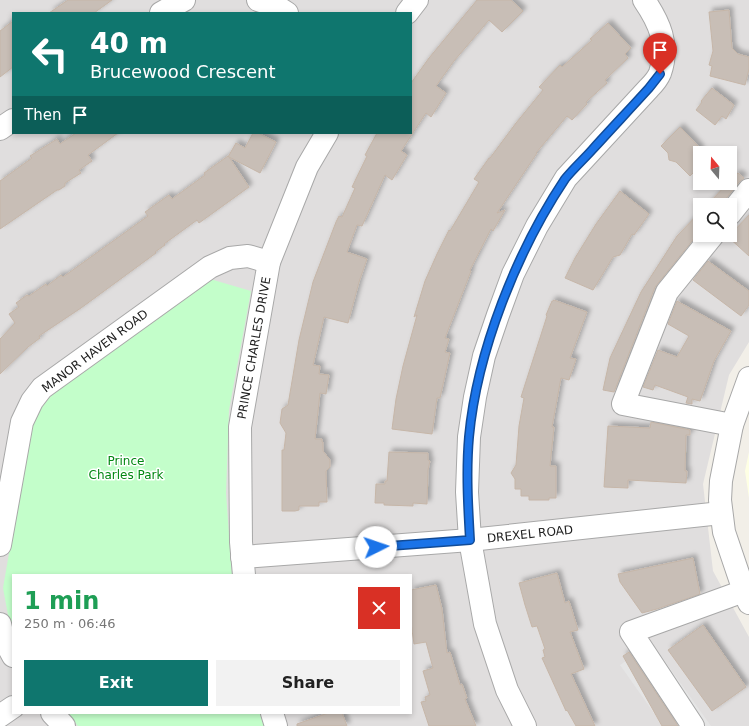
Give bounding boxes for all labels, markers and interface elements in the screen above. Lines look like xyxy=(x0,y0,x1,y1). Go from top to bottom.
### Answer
text: 40 m xyxy=(90,27,168,60)
icon: left xyxy=(24,28,76,80)
pin xyxy=(643,33,677,74)
icon: arrive xyxy=(649,39,671,61)
text: Brucewood Crescent xyxy=(90,61,275,82)
icon: arrive xyxy=(69,104,91,126)
text: Then xyxy=(24,106,61,124)
north arrow xyxy=(693,146,737,190)
map controls xyxy=(693,146,737,242)
button: search xyxy=(693,198,737,242)
street label: PRINCE CHARLES DRIVE xyxy=(235,276,273,420)
street label: MANOR HAVEN ROAD xyxy=(39,307,151,395)
park label: Prince Charles Park xyxy=(89,454,164,482)
street label: DREXEL ROAD xyxy=(486,523,574,545)
position arrow xyxy=(355,526,397,568)
text: 1 min xyxy=(24,587,99,615)
button: close xyxy=(358,587,400,629)
text: 250 m · 06:46 xyxy=(24,616,115,631)
button: Exit xyxy=(24,660,208,706)
button: Share xyxy=(216,660,400,706)

